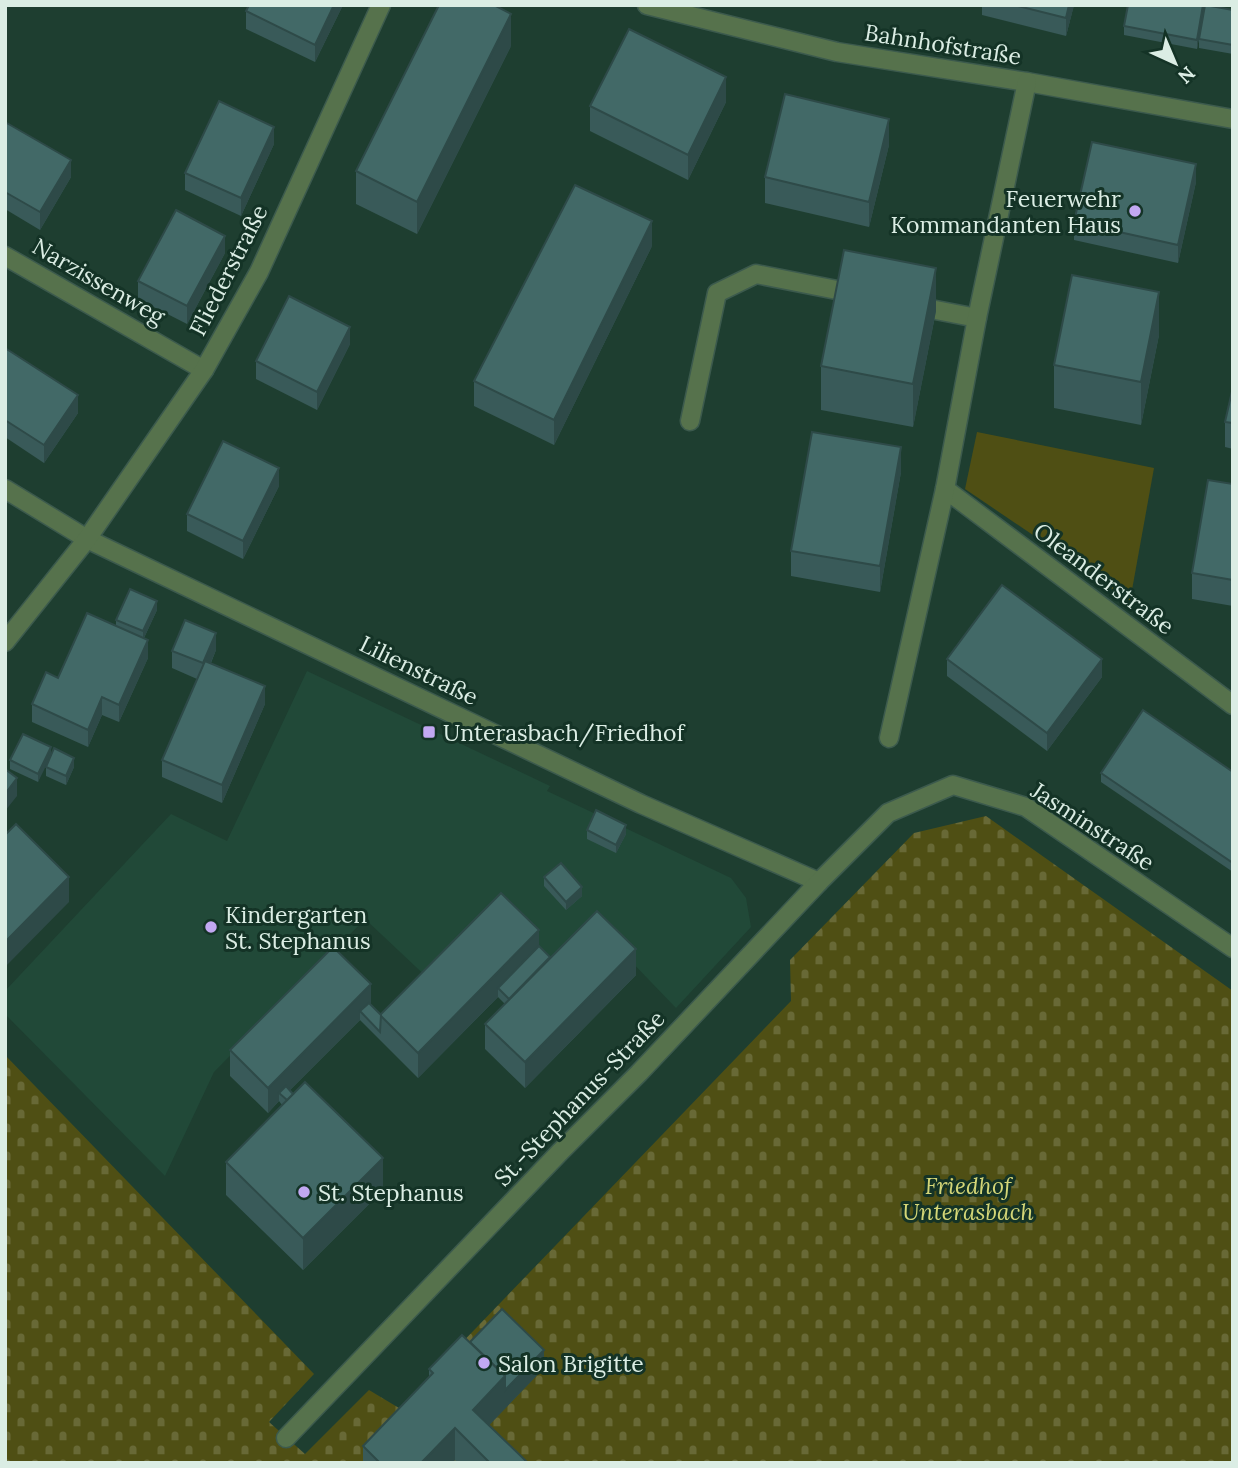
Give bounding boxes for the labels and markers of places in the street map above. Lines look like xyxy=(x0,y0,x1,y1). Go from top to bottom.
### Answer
place label: Feuerwehr Kommandanten Haus xyxy=(891,184,1121,239)
marker: Feuerwehr Kommandanten Haus xyxy=(1127,203,1143,219)
place label: Unterasbach/Friedhof xyxy=(443,718,686,748)
marker: Unterasbach/Friedhof xyxy=(421,724,437,740)
place label: Kindergarten St. Stephanus xyxy=(225,900,371,955)
marker: Kindergarten St. Stephanus xyxy=(203,919,219,935)
place label: St. Stephanus xyxy=(318,1178,464,1207)
marker: St. Stephanus xyxy=(296,1184,312,1200)
place label: Salon Brigitte xyxy=(498,1349,644,1378)
marker: Salon Brigitte xyxy=(476,1355,492,1371)

